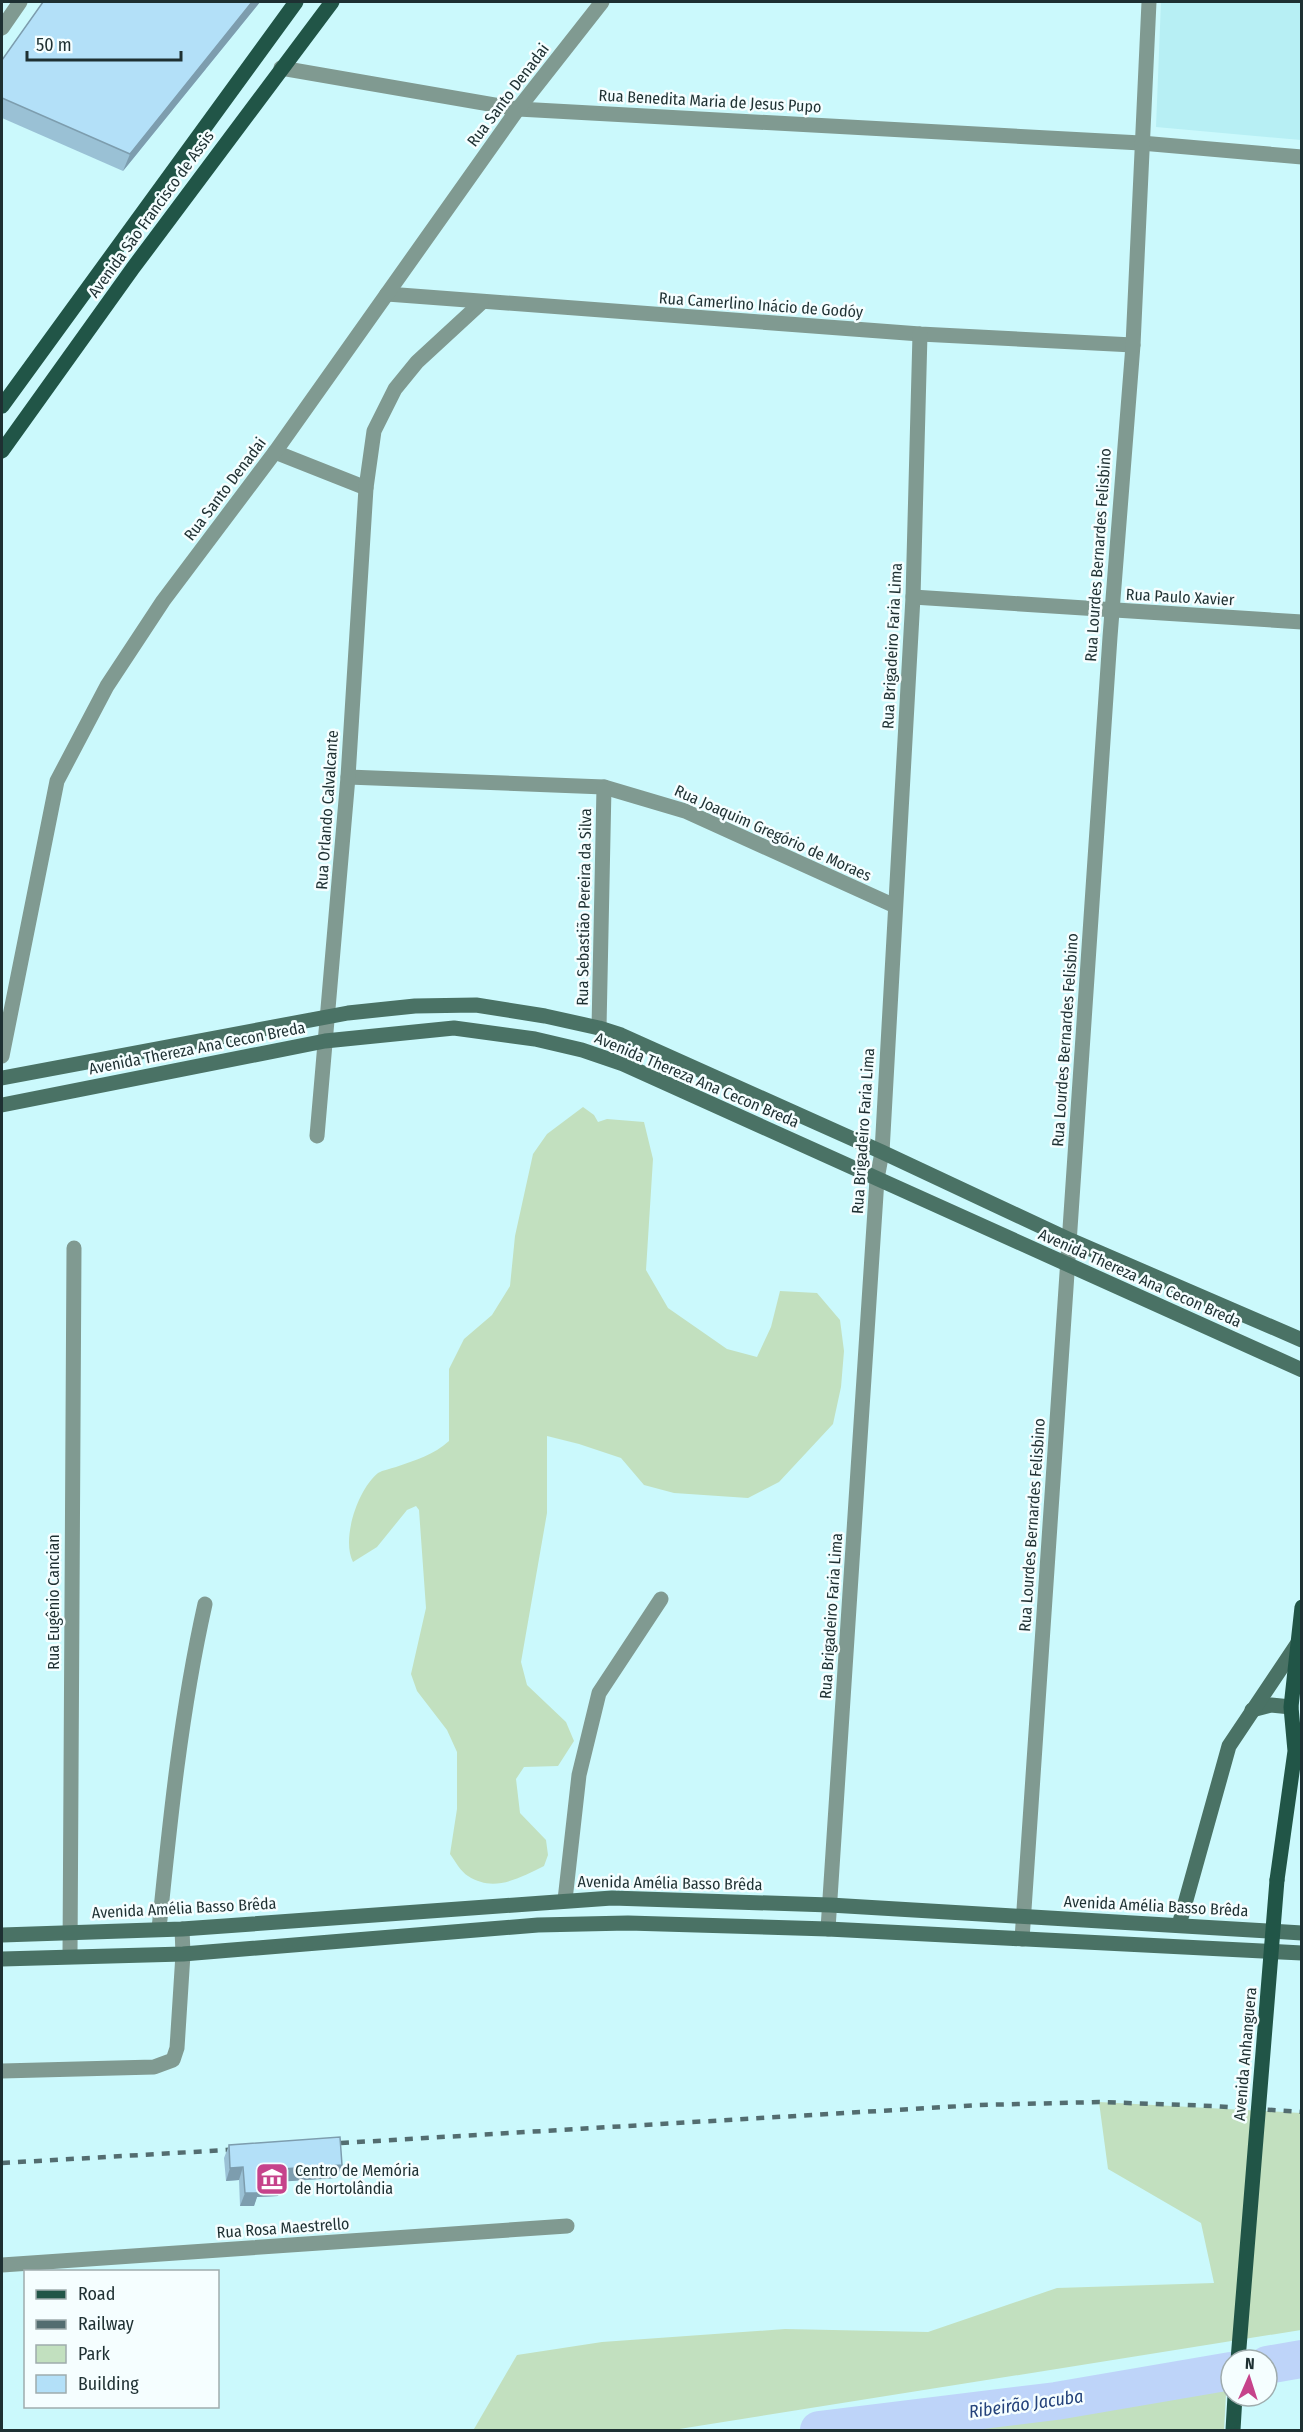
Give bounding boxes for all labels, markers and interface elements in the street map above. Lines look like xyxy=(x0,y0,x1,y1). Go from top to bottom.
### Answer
scale bar xyxy=(27,24,182,62)
text: 50 m xyxy=(36,34,72,56)
street label: Rua Santo Denadai xyxy=(463,40,553,150)
street label: Rua Benedita Maria de Jesus Pupo xyxy=(598,86,822,116)
street label: Avenida São Francisco de Assis xyxy=(84,127,218,301)
street label: Rua Camerlino Inácio de Godóy xyxy=(658,288,865,322)
street label: Rua Santo Denadai xyxy=(180,434,270,544)
street label: Rua Lourdes Bernardes Felisbino xyxy=(1081,448,1115,662)
street label: Rua Brigadeiro Faria Lima xyxy=(878,562,906,730)
street label: Rua Paulo Xavier xyxy=(1125,585,1235,609)
street label: Rua Orlando Calvalcante xyxy=(312,730,342,890)
street label: Rua Joaquim Gregório de Moraes xyxy=(672,781,875,885)
street label: Rua Sebastião Pereira da Silva xyxy=(573,808,595,1006)
street label: Rua Lourdes Bernardes Felisbino xyxy=(1048,933,1082,1147)
street label: Avenida Thereza Ana Cecon Breda xyxy=(87,1018,307,1078)
street label: Avenida Thereza Ana Cecon Breda xyxy=(592,1028,802,1132)
street label: Rua Brigadeiro Faria Lima xyxy=(848,1047,878,1215)
street label: Avenida Thereza Ana Cecon Breda xyxy=(1036,1225,1244,1331)
street label: Rua Lourdes Bernardes Felisbino xyxy=(1015,1418,1049,1632)
street label: Rua Brigadeiro Faria Lima xyxy=(816,1532,846,1700)
street label: Rua Eugênio Cancian xyxy=(44,1534,63,1670)
street label: Avenida Amélia Basso Brêda xyxy=(577,1872,763,1894)
street label: Avenida Amélia Basso Brêda xyxy=(1063,1892,1249,1920)
street label: Avenida Amélia Basso Brêda xyxy=(91,1894,277,1922)
street label: Avenida Anhanguera xyxy=(1230,1986,1260,2122)
museum icon: Centro de Memória de Hortolândia xyxy=(254,2161,290,2197)
place label: Centro de Memória de Hortolândia xyxy=(295,2161,420,2198)
street label: Rua Rosa Maestrello xyxy=(216,2214,350,2242)
legend xyxy=(24,2270,219,2408)
text: Road xyxy=(78,2283,115,2305)
text: Railway xyxy=(78,2313,134,2335)
text: Park xyxy=(78,2343,111,2365)
north arrow xyxy=(1219,2348,1279,2408)
text: N xyxy=(1244,2354,1255,2373)
text: Building xyxy=(78,2373,139,2395)
water label: Ribeirão Jacuba xyxy=(967,2385,1085,2423)

